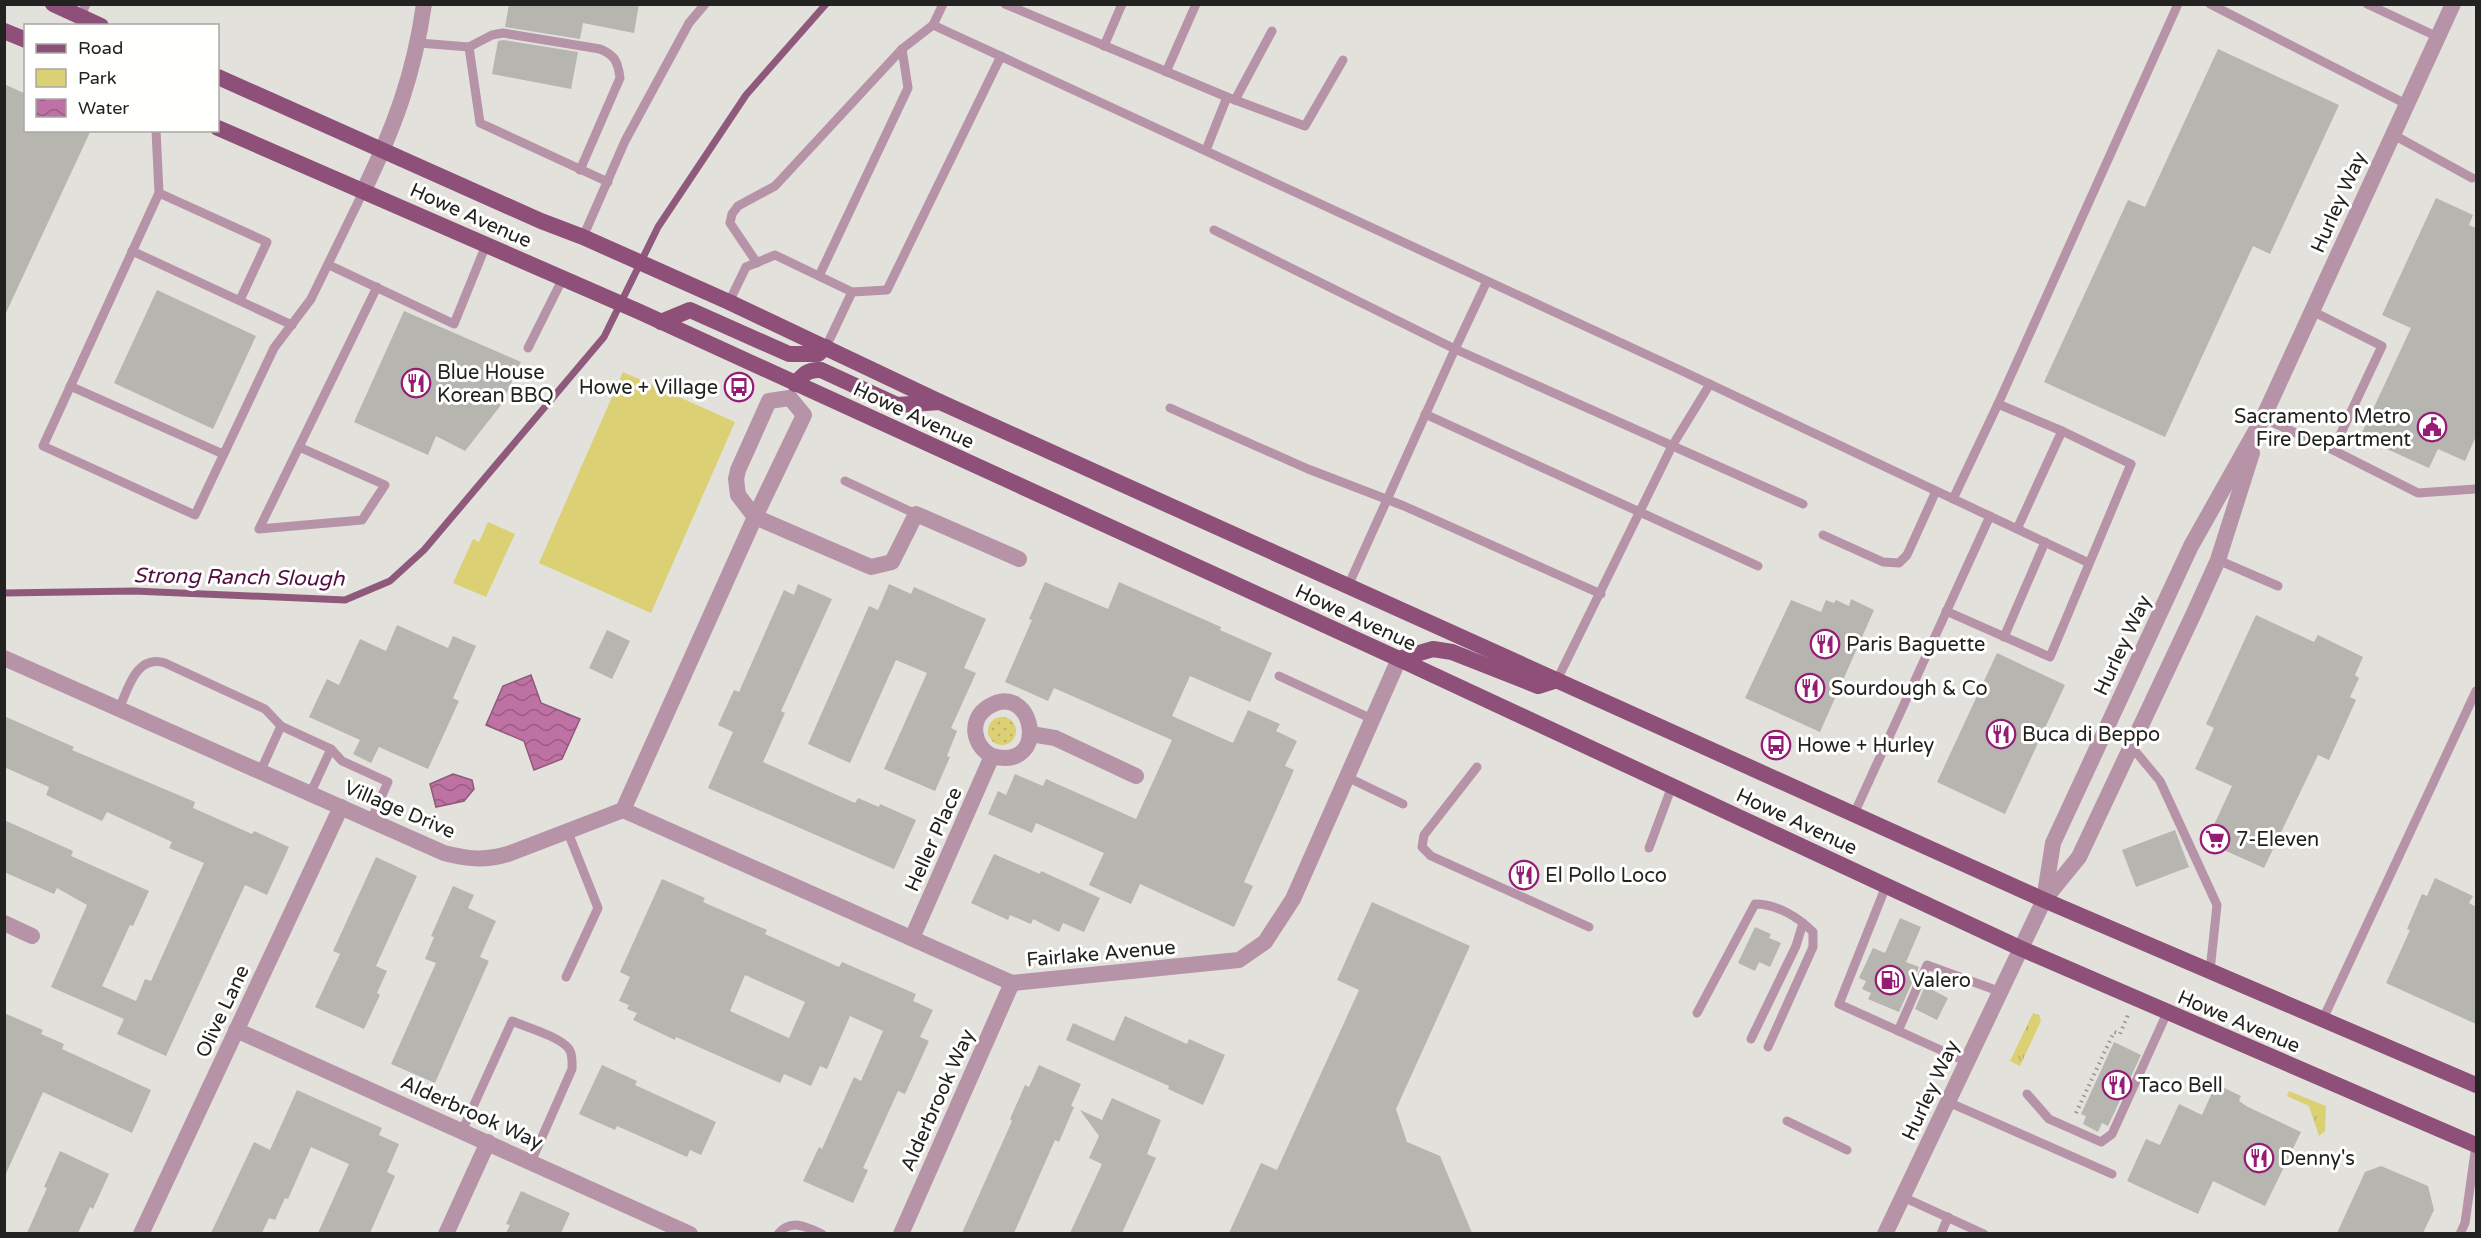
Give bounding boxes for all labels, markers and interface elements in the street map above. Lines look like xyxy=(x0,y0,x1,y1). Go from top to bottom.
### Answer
legend xyxy=(24,24,219,132)
text: Road xyxy=(78,37,123,59)
text: Park xyxy=(78,67,117,89)
text: Water xyxy=(78,97,129,119)
street label: Hurley Way xyxy=(2306,148,2372,257)
street label: Howe Avenue xyxy=(406,178,535,253)
place label: Blue House Korean BBQ xyxy=(437,361,554,408)
restaurant icon: Blue House Korean BBQ xyxy=(400,367,432,399)
bus stop icon: Howe + Village xyxy=(723,371,755,403)
place label: Howe + Village xyxy=(579,376,718,400)
street label: Howe Avenue xyxy=(849,377,978,454)
place label: Sacramento Metro Fire Department xyxy=(2234,405,2411,452)
public building icon: Sacramento Metro Fire Department xyxy=(2416,411,2448,443)
water label: Strong Ranch Slough xyxy=(133,563,346,592)
street label: Howe Avenue xyxy=(1291,579,1420,656)
street label: Hurley Way xyxy=(2089,591,2157,699)
restaurant icon: Paris Baguette xyxy=(1809,628,1841,660)
place label: Paris Baguette xyxy=(1846,633,1985,657)
restaurant icon: Sourdough & Co xyxy=(1794,672,1826,704)
place label: Sourdough & Co xyxy=(1831,677,1988,701)
restaurant icon: Buca di Beppo xyxy=(1985,718,2017,750)
place label: Buca di Beppo xyxy=(2022,723,2160,747)
bus stop icon: Howe + Hurley xyxy=(1760,729,1792,761)
place label: Howe + Hurley xyxy=(1797,734,1934,758)
street label: Village Drive xyxy=(340,776,459,844)
street label: Heller Place xyxy=(900,783,968,895)
street label: Howe Avenue xyxy=(1732,783,1861,860)
supermarket icon: 7-Eleven xyxy=(2199,823,2231,855)
place label: 7-Eleven xyxy=(2236,828,2319,852)
restaurant icon: El Pollo Loco xyxy=(1508,859,1540,891)
place label: El Pollo Loco xyxy=(1545,864,1667,888)
street label: Fairlake Avenue xyxy=(1026,936,1177,972)
street label: Olive Lane xyxy=(191,961,255,1061)
fuel station icon: Valero xyxy=(1874,964,1906,996)
place label: Valero xyxy=(1911,969,1971,993)
street label: Howe Avenue xyxy=(2174,985,2303,1058)
street label: Alderbrook Way xyxy=(896,1025,980,1175)
street label: Hurley Way xyxy=(1897,1036,1965,1144)
restaurant icon: Taco Bell xyxy=(2101,1069,2133,1101)
street label: Alderbrook Way xyxy=(397,1071,547,1155)
place label: Taco Bell xyxy=(2138,1074,2223,1098)
restaurant icon: Denny's xyxy=(2243,1142,2275,1174)
place label: Denny's xyxy=(2280,1147,2355,1171)

